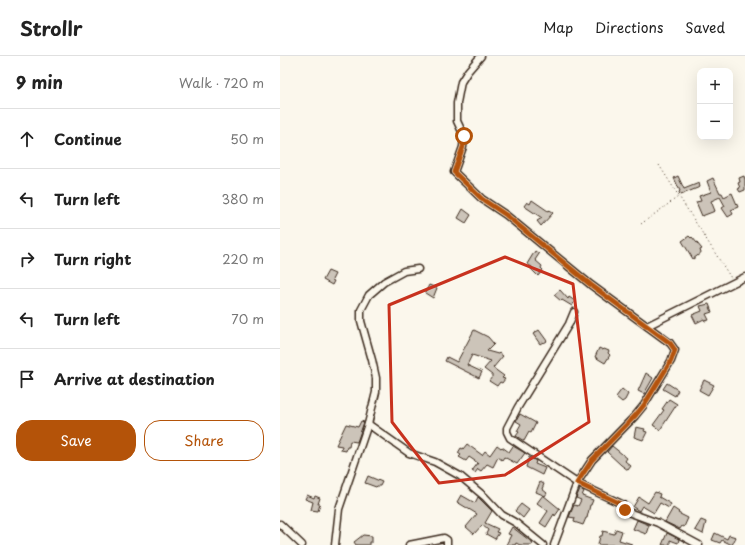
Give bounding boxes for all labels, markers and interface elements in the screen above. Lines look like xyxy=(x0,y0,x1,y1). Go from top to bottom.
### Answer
text: Strollr xyxy=(20,14,83,42)
text: Map xyxy=(543,17,573,38)
text: Directions xyxy=(595,17,663,38)
text: Saved xyxy=(685,17,725,38)
map controls xyxy=(697,68,733,140)
button: + xyxy=(697,68,733,104)
text: 9 min xyxy=(16,69,63,95)
text: Walk · 720 m xyxy=(179,73,264,92)
button: − xyxy=(697,104,733,140)
text: Continue xyxy=(54,127,122,150)
route start xyxy=(455,127,473,145)
icon: ahead xyxy=(16,128,38,150)
text: 50 m xyxy=(230,129,264,148)
text: Turn left xyxy=(54,187,120,210)
icon: left xyxy=(16,188,38,210)
text: 380 m xyxy=(221,189,264,208)
text: Turn right xyxy=(54,247,131,270)
icon: right xyxy=(16,248,38,270)
text: 220 m xyxy=(222,249,264,268)
text: Turn left xyxy=(54,307,120,330)
icon: left xyxy=(16,308,38,330)
text: 70 m xyxy=(231,309,264,328)
text: Arrive at destination xyxy=(54,367,215,390)
icon: arrive xyxy=(16,368,38,390)
button: Save xyxy=(16,420,136,461)
button: Share xyxy=(144,420,264,461)
route end xyxy=(616,501,634,519)

